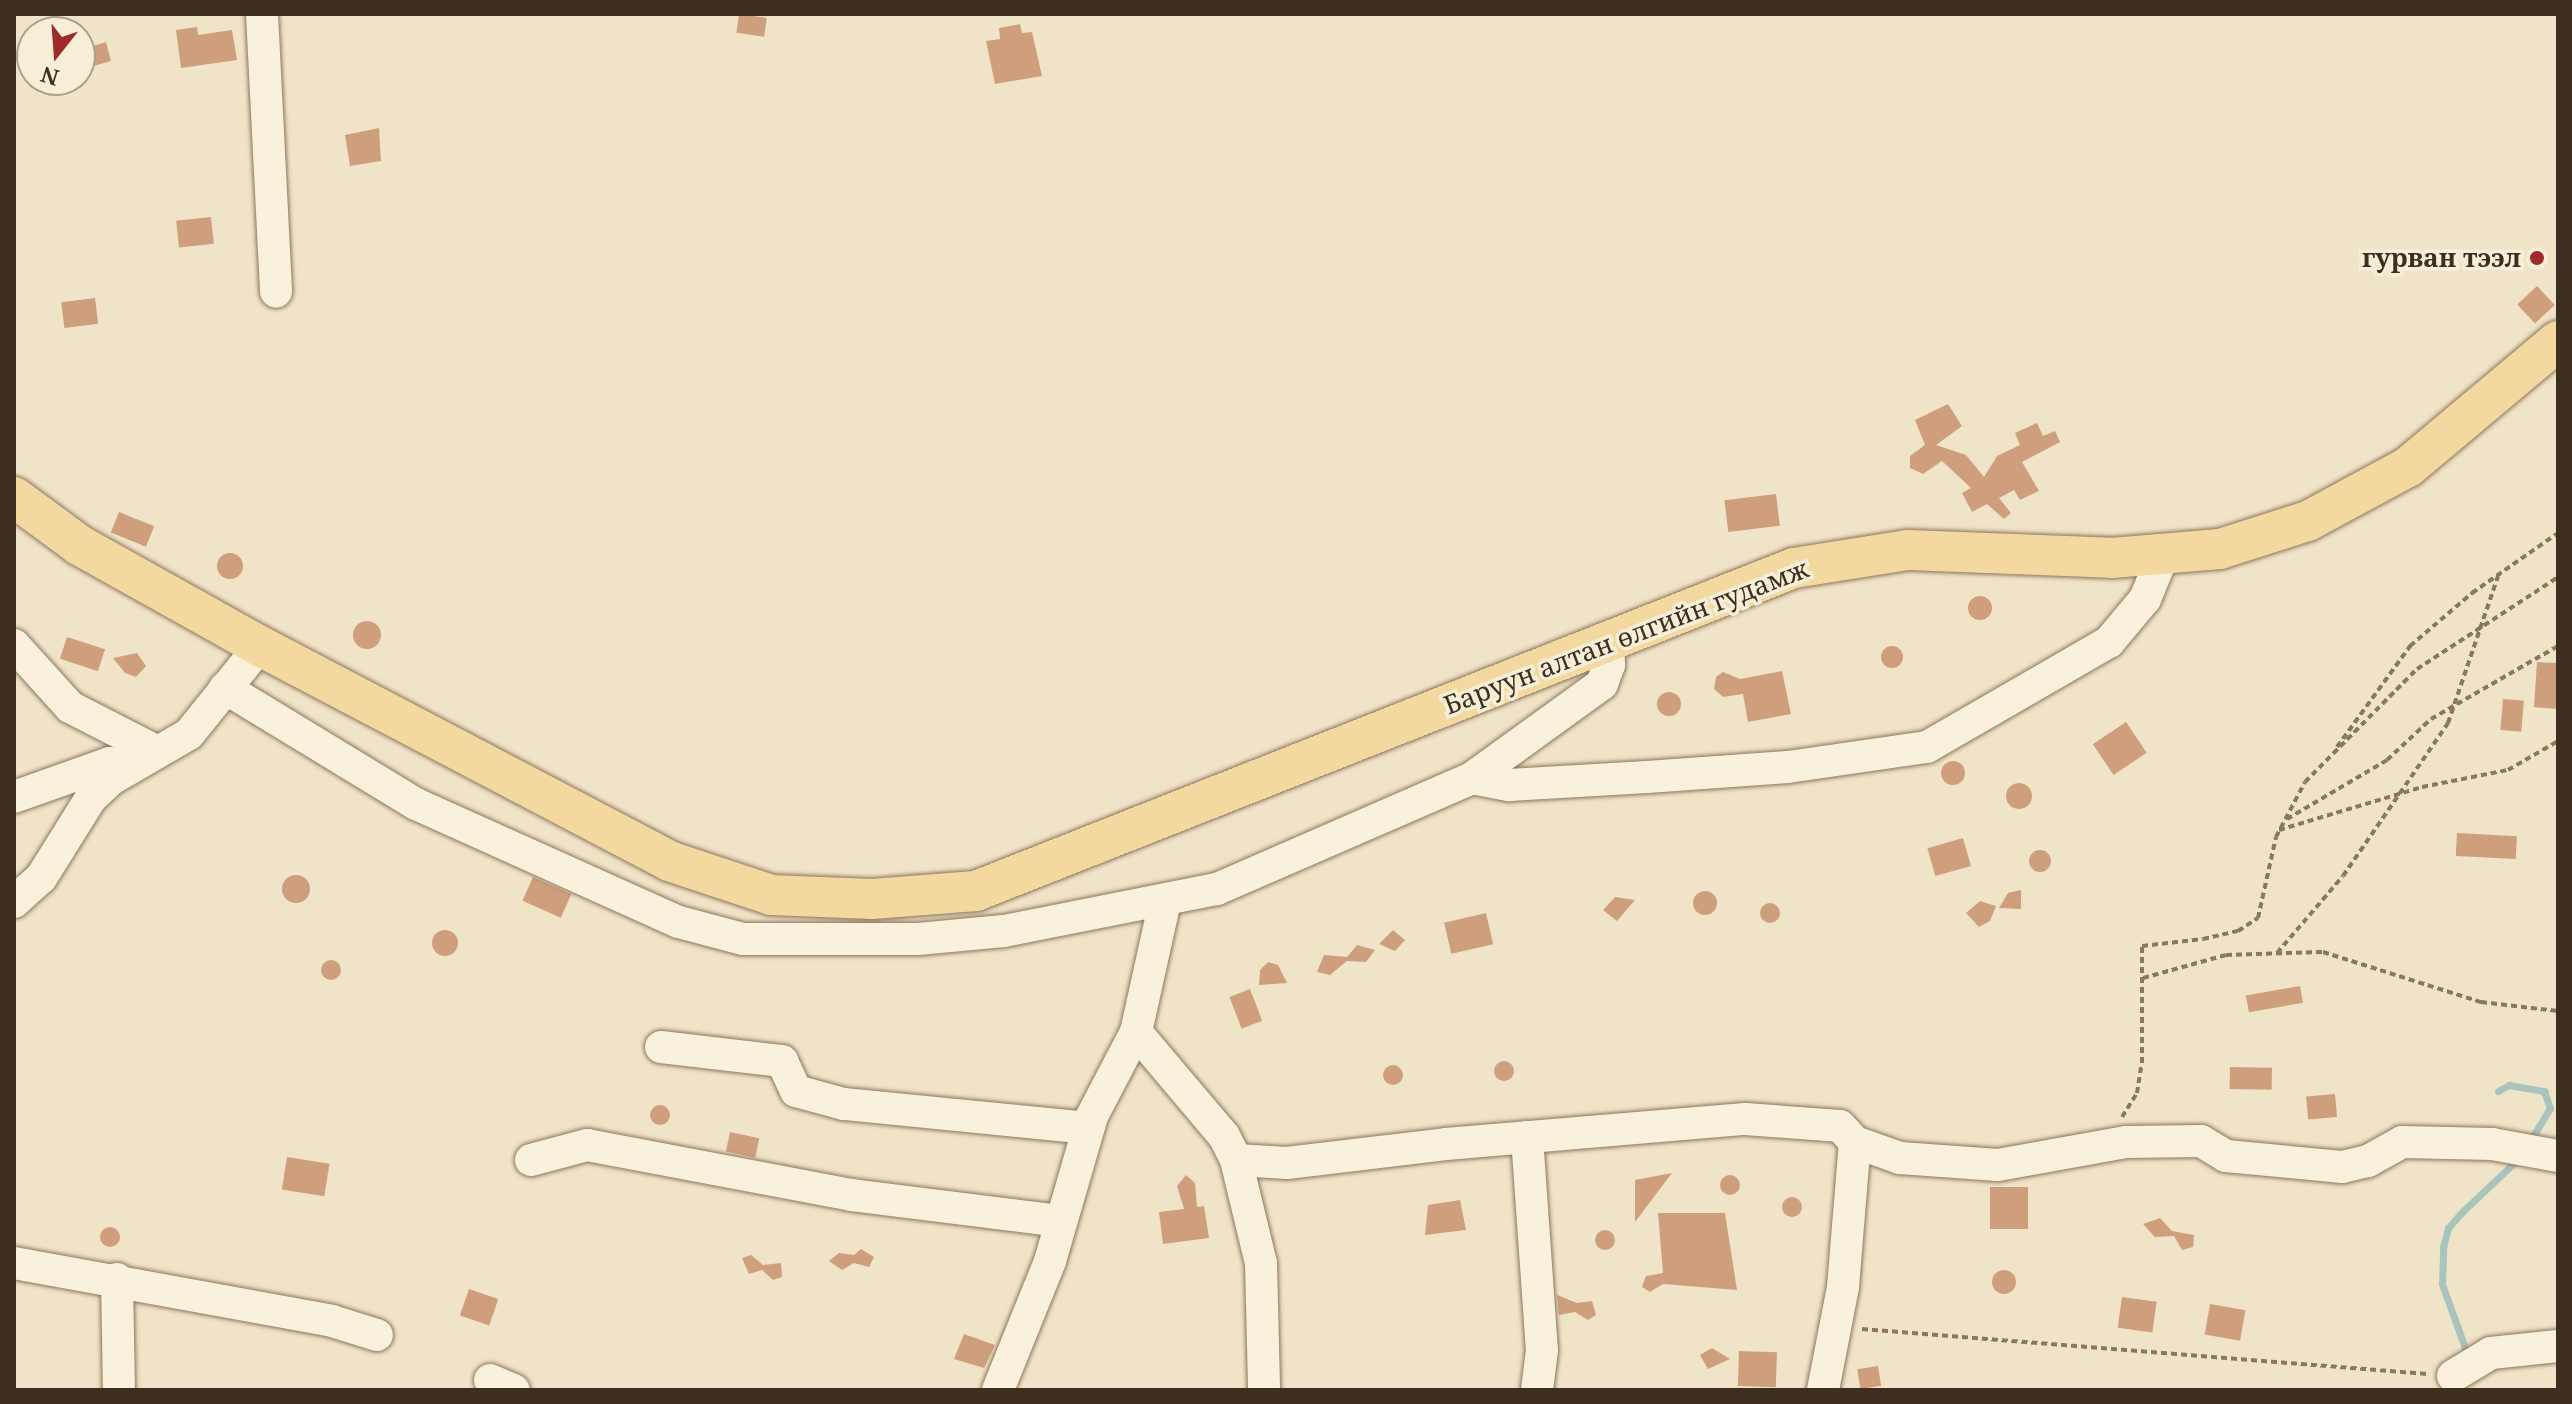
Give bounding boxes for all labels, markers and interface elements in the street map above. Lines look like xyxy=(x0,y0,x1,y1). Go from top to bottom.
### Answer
north arrow xyxy=(16,16,96,96)
text: N xyxy=(37,60,62,94)
place label: гурван тээл xyxy=(2362,242,2521,274)
marker: гурван тээл xyxy=(2528,249,2546,267)
street label: Баруун алтан өлгийн гудамж xyxy=(1439,553,1813,721)

